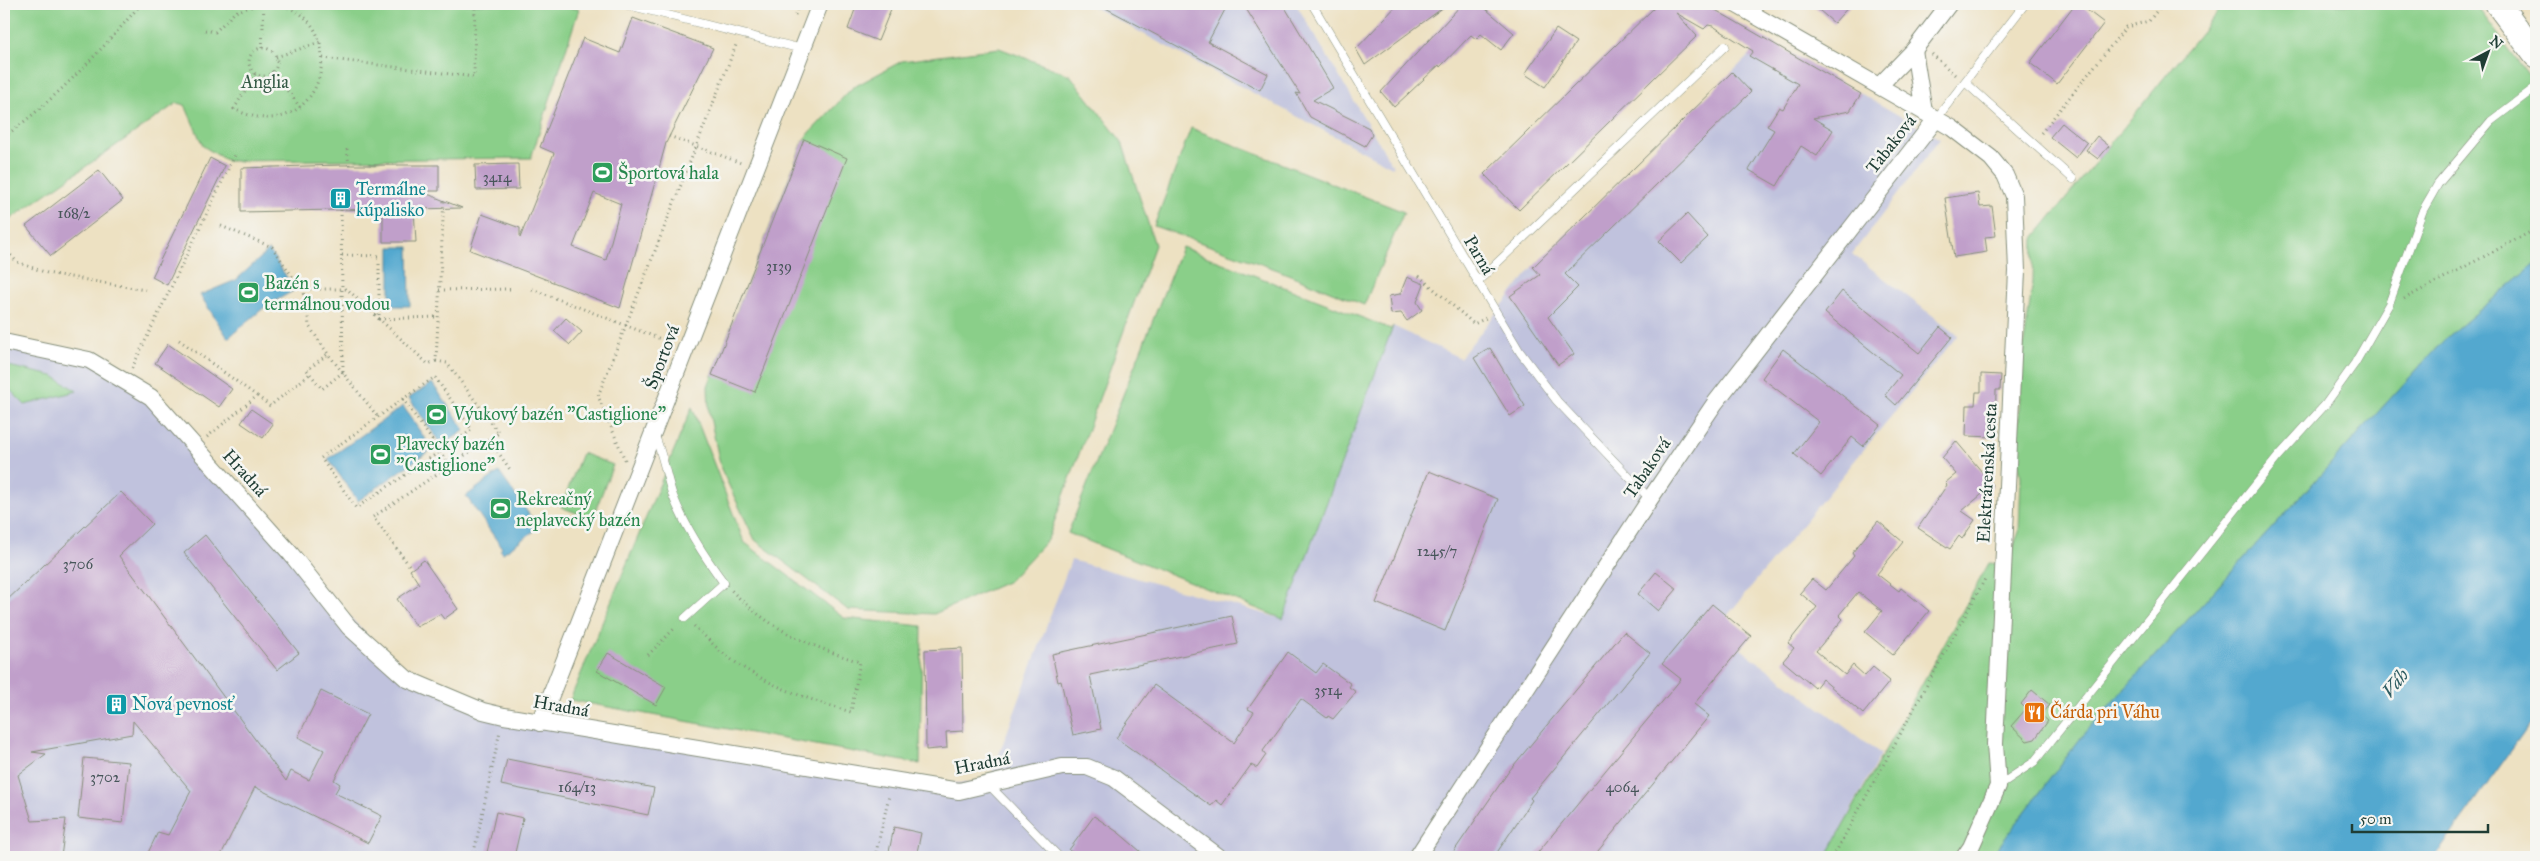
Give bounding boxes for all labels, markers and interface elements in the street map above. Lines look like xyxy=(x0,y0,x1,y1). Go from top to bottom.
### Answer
north arrow xyxy=(2462,28,2512,78)
text: N xyxy=(2486,32,2506,53)
park label: Anglia xyxy=(240,71,289,94)
street label: Tabaková xyxy=(1861,110,1921,178)
sports icon: Športová hala xyxy=(590,161,614,185)
place label: Športová hala xyxy=(618,161,719,184)
house number: 3414 xyxy=(483,168,512,186)
place label: Termálne kúpalisko xyxy=(356,178,426,221)
building icon: Termálne kúpalisko xyxy=(328,187,352,211)
house number: 168/2 xyxy=(58,204,91,222)
street label: Parná xyxy=(1459,231,1499,279)
house number: 3139 xyxy=(766,257,792,275)
place label: Bazén s termálnou vodou xyxy=(264,272,391,315)
sports icon: Bazén s termálnou vodou xyxy=(236,281,260,305)
street label: Športová xyxy=(639,321,684,392)
sports icon: Výukový bazén "Castiglione" xyxy=(425,402,449,426)
street label: Elektrárenská cesta xyxy=(1972,402,2002,543)
place label: Výukový bazén "Castiglione" xyxy=(452,403,666,426)
place label: Plavecký bazén "Castiglione" xyxy=(396,433,505,477)
street label: Tabaková xyxy=(1619,433,1676,503)
sports icon: Plavecký bazén "Castiglione" xyxy=(368,442,392,466)
street label: Hradná xyxy=(218,445,272,502)
place label: Rekreačný neplavecký bazén xyxy=(516,488,641,531)
sports icon: Rekreačný neplavecký bazén xyxy=(488,497,512,521)
house number: 1245/7 xyxy=(1417,542,1457,560)
house number: 3706 xyxy=(63,555,95,573)
water label: Váh xyxy=(2376,664,2414,702)
house number: 3514 xyxy=(1314,681,1342,699)
street label: Hradná xyxy=(531,690,591,722)
building icon: Nová pevnosť xyxy=(104,692,128,716)
place label: Nová pevnosť xyxy=(132,693,236,715)
restaurant icon: Čárda pri Váhu xyxy=(2022,700,2046,724)
place label: Čárda pri Váhu xyxy=(2050,700,2160,723)
street label: Hradná xyxy=(952,747,1012,779)
house number: 3702 xyxy=(90,768,121,786)
house number: 164/13 xyxy=(558,778,596,796)
house number: 4064 xyxy=(1605,778,1639,796)
scale bar xyxy=(2352,801,2489,833)
text: 50 m xyxy=(2360,810,2392,828)

